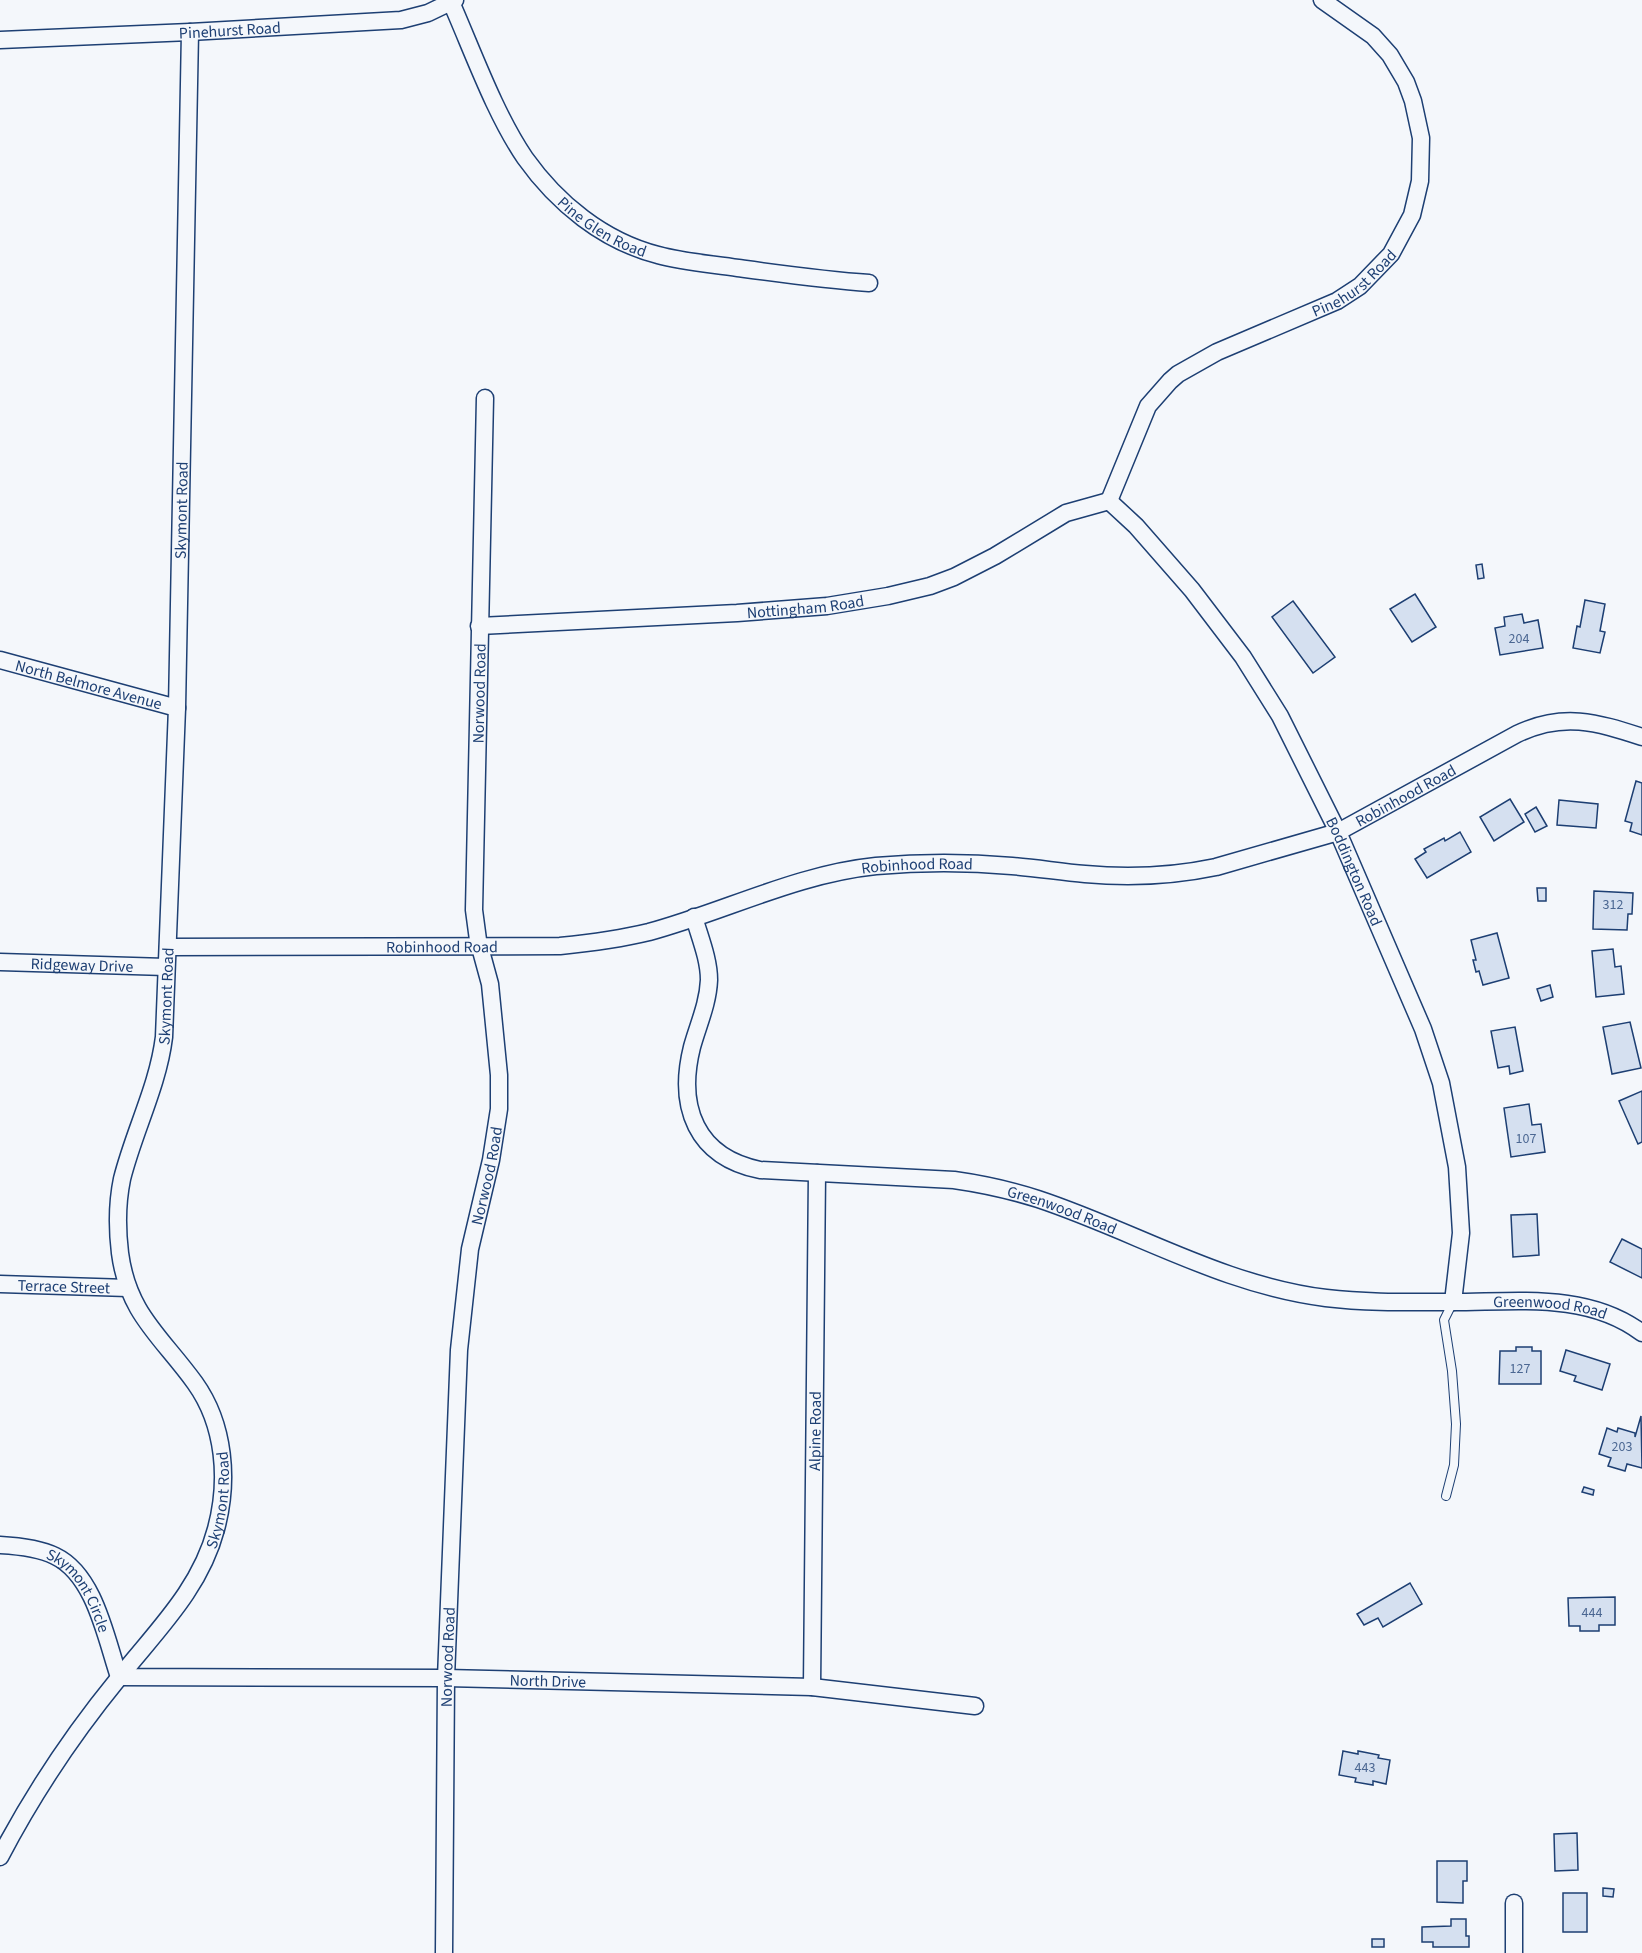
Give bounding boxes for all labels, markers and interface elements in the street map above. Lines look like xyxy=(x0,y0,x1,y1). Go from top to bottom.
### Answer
street label: Pinehurst Road xyxy=(178,17,281,44)
street label: Pine Glen Road xyxy=(552,192,649,263)
street label: Pinehurst Road xyxy=(1308,245,1402,323)
street label: Skymont Road xyxy=(170,461,194,559)
street label: Nottingham Road xyxy=(746,590,866,624)
house number: 204 xyxy=(1509,629,1529,649)
street label: Norwood Road xyxy=(468,643,492,744)
street label: North Belmore Avenue xyxy=(13,655,164,715)
street label: Robinhood Road xyxy=(1352,760,1460,832)
street label: Boddington Road xyxy=(1320,813,1387,930)
street label: Robinhood Road xyxy=(860,853,973,880)
house number: 312 xyxy=(1603,895,1623,915)
street label: Robinhood Road xyxy=(386,936,498,958)
street label: Skymont Road xyxy=(153,947,180,1046)
street label: Ridgeway Drive xyxy=(30,953,134,978)
street label: Norwood Road xyxy=(466,1125,508,1227)
house number: 107 xyxy=(1516,1129,1536,1149)
street label: Greenwood Road xyxy=(1005,1181,1120,1240)
street label: Terrace Street xyxy=(17,1275,111,1299)
street label: Greenwood Road xyxy=(1493,1291,1610,1325)
house number: 127 xyxy=(1510,1359,1530,1379)
street label: Alpine Road xyxy=(804,1391,827,1471)
house number: 203 xyxy=(1612,1437,1632,1457)
street label: Skymont Road xyxy=(201,1450,235,1552)
street label: Skymont Circle xyxy=(43,1544,115,1635)
house number: 444 xyxy=(1582,1603,1602,1623)
street label: Norwood Road xyxy=(436,1607,461,1707)
street label: North Drive xyxy=(509,1670,587,1693)
house number: 443 xyxy=(1355,1758,1375,1778)

